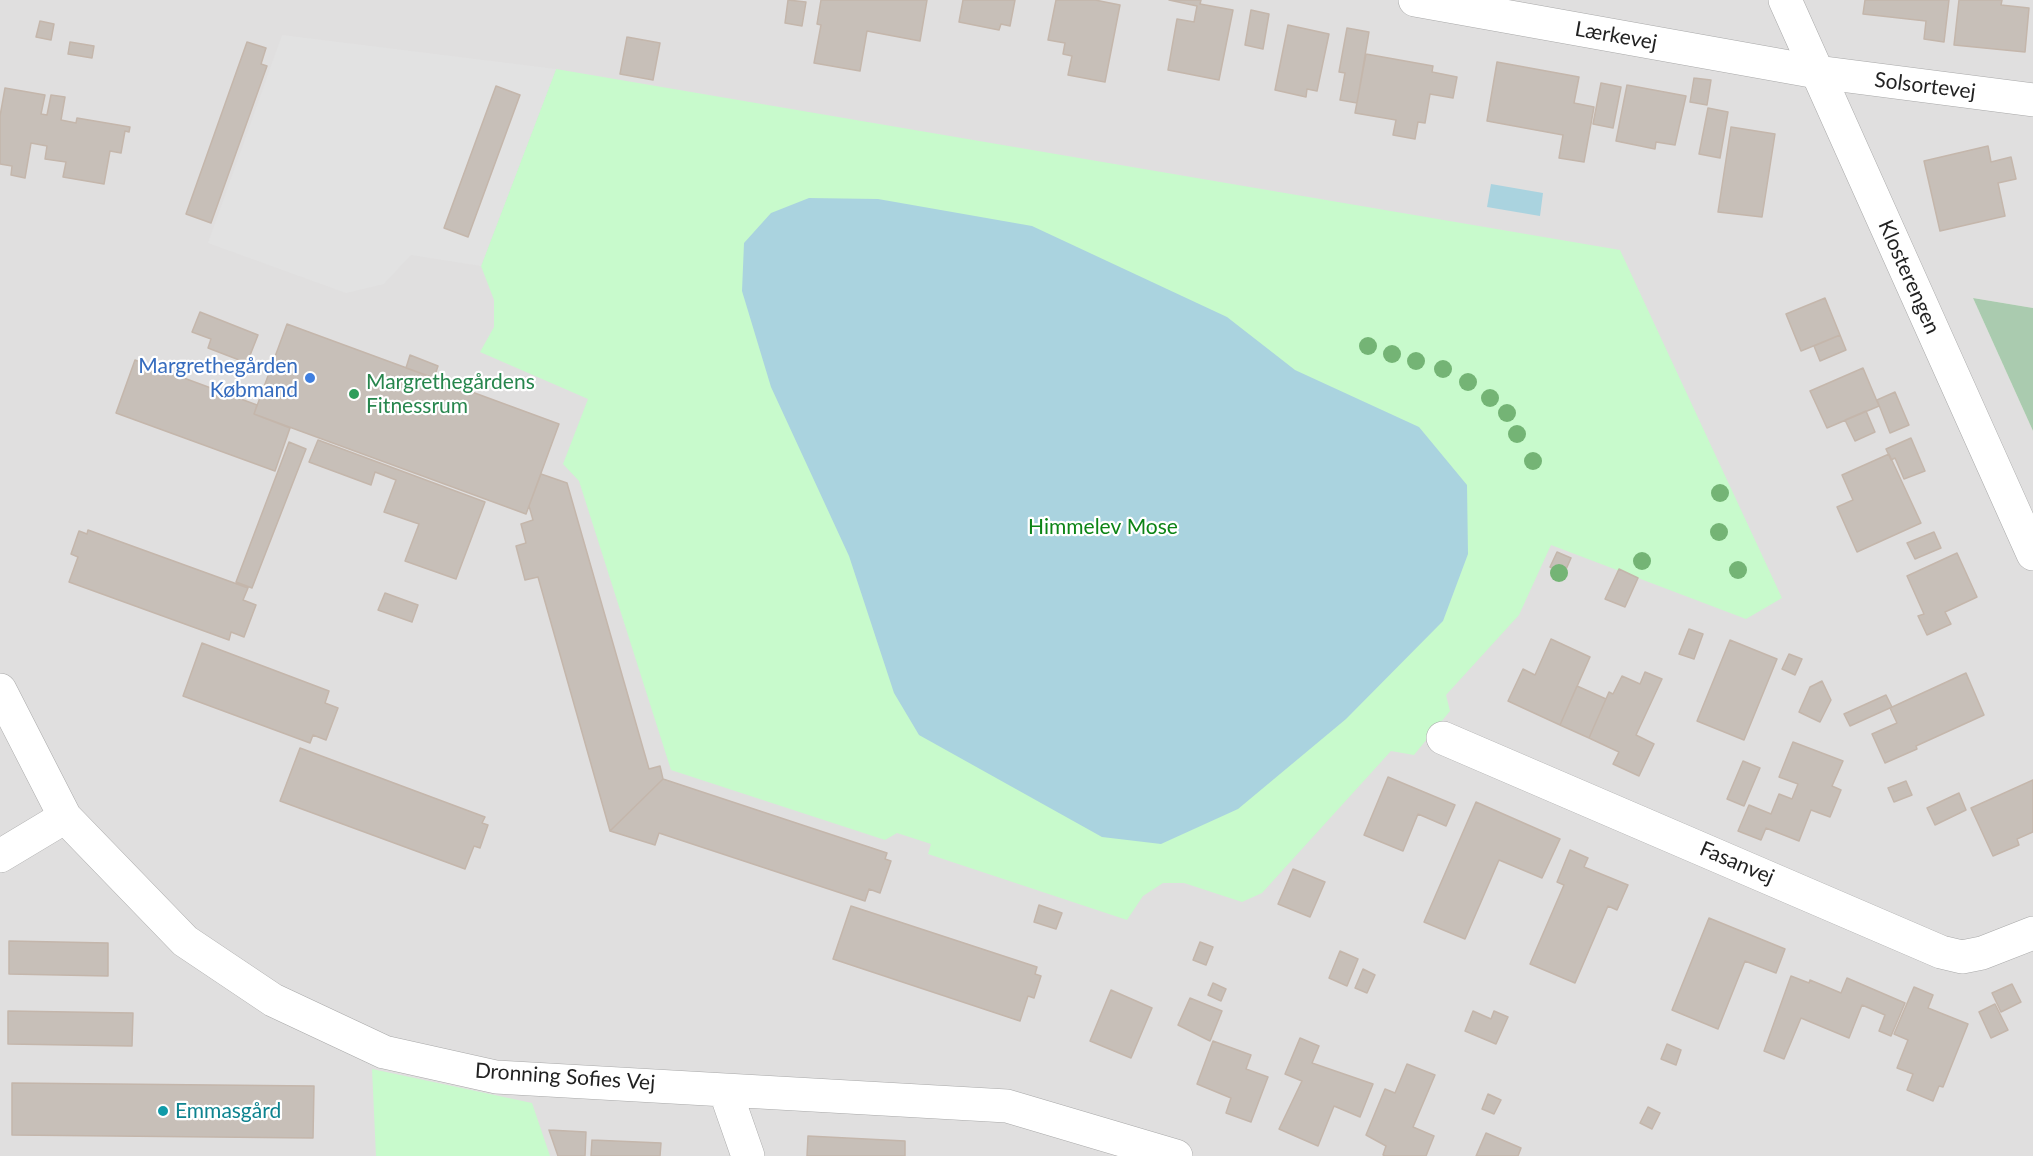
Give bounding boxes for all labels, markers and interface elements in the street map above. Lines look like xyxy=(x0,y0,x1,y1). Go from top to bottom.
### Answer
street label: Lærkevej xyxy=(1573,16,1659,56)
street label: Solsortevej xyxy=(1873,67,1977,105)
street label: Klosterengen xyxy=(1873,216,1945,338)
place label: Margrethegården Købmand xyxy=(138,353,298,403)
place label: Margrethegårdens Fitnessrum xyxy=(366,369,535,419)
marker: Margrethegården Købmand xyxy=(303,371,317,385)
marker: Margrethegårdens Fitnessrum xyxy=(347,387,361,401)
park label: Himmelev Mose xyxy=(1028,514,1178,540)
street label: Fasanvej xyxy=(1696,836,1778,890)
street label: Dronning Sofies Vej xyxy=(474,1058,656,1096)
place label: Emmasgård xyxy=(175,1098,281,1124)
marker: Emmasgård xyxy=(156,1104,170,1118)

